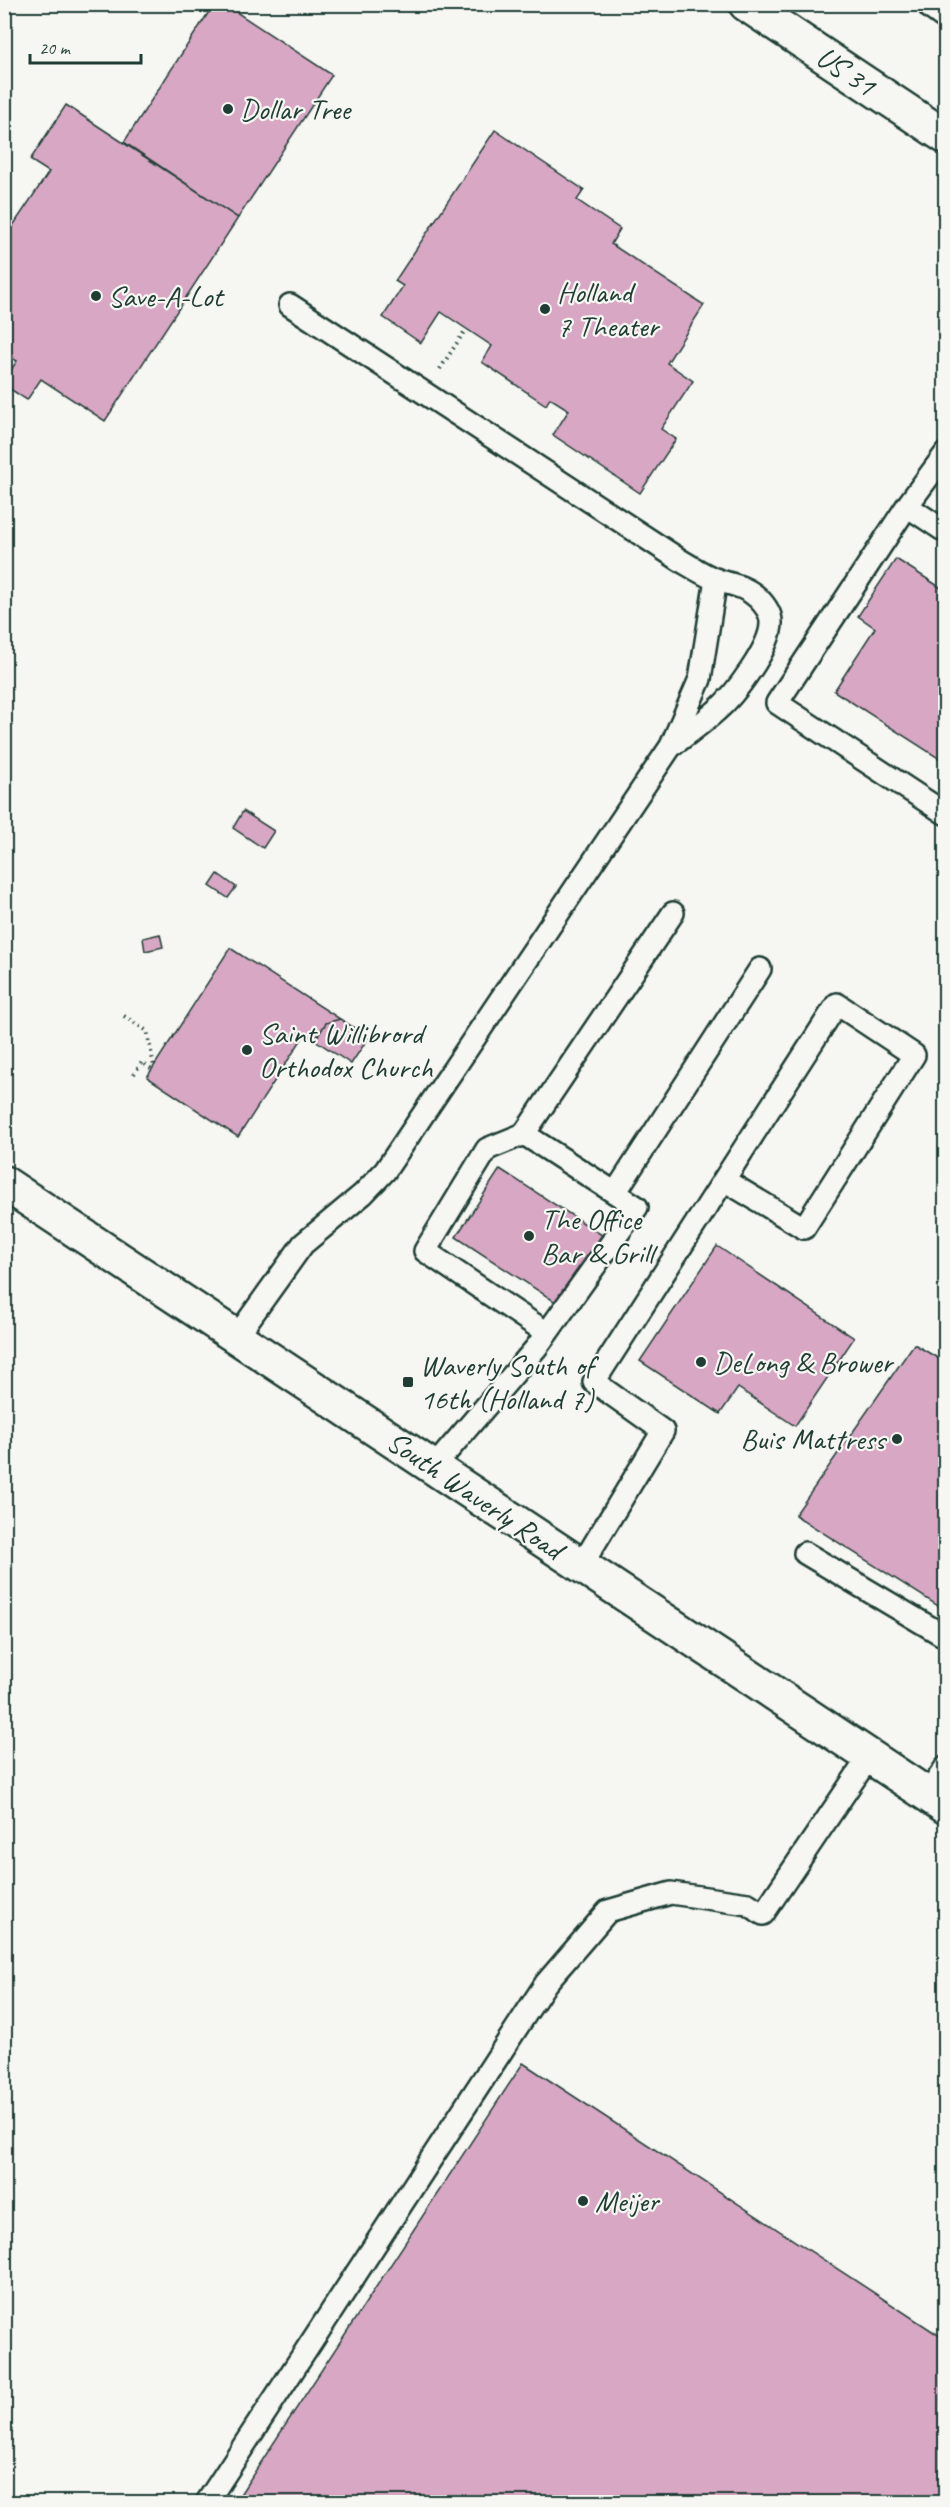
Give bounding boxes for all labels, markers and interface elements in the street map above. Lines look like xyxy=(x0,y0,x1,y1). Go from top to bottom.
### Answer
scale bar xyxy=(30,27,141,65)
text: 20 m xyxy=(39,37,72,59)
street label: US 31 xyxy=(809,38,884,105)
place label: Dollar Tree xyxy=(240,90,352,128)
marker: Dollar Tree xyxy=(221,102,235,116)
place label: Holland 7 Theater xyxy=(557,273,660,345)
place label: Save-A-Lot xyxy=(108,277,225,315)
marker: Save-A-Lot xyxy=(89,289,103,303)
marker: Holland 7 Theater xyxy=(538,302,552,316)
place label: Saint Willibrord Orthodox Church xyxy=(259,1014,433,1086)
marker: Saint Willibrord Orthodox Church xyxy=(240,1043,254,1057)
place label: The Office Bar & Grill xyxy=(541,1200,658,1272)
marker: The Office Bar & Grill xyxy=(522,1229,536,1243)
place label: DeLong & Brower xyxy=(713,1343,895,1381)
place label: Waverly South of 16th (Holland 7) xyxy=(420,1346,600,1418)
marker: DeLong & Brower xyxy=(694,1355,708,1369)
marker: Waverly South of 16th (Holland 7) xyxy=(401,1375,415,1389)
place label: Buis Mattress xyxy=(740,1420,888,1458)
street label: South Waverly Road xyxy=(380,1422,574,1570)
marker: Buis Mattress xyxy=(890,1432,904,1446)
place label: Meijer xyxy=(595,2182,661,2220)
marker: Meijer xyxy=(576,2194,590,2208)

